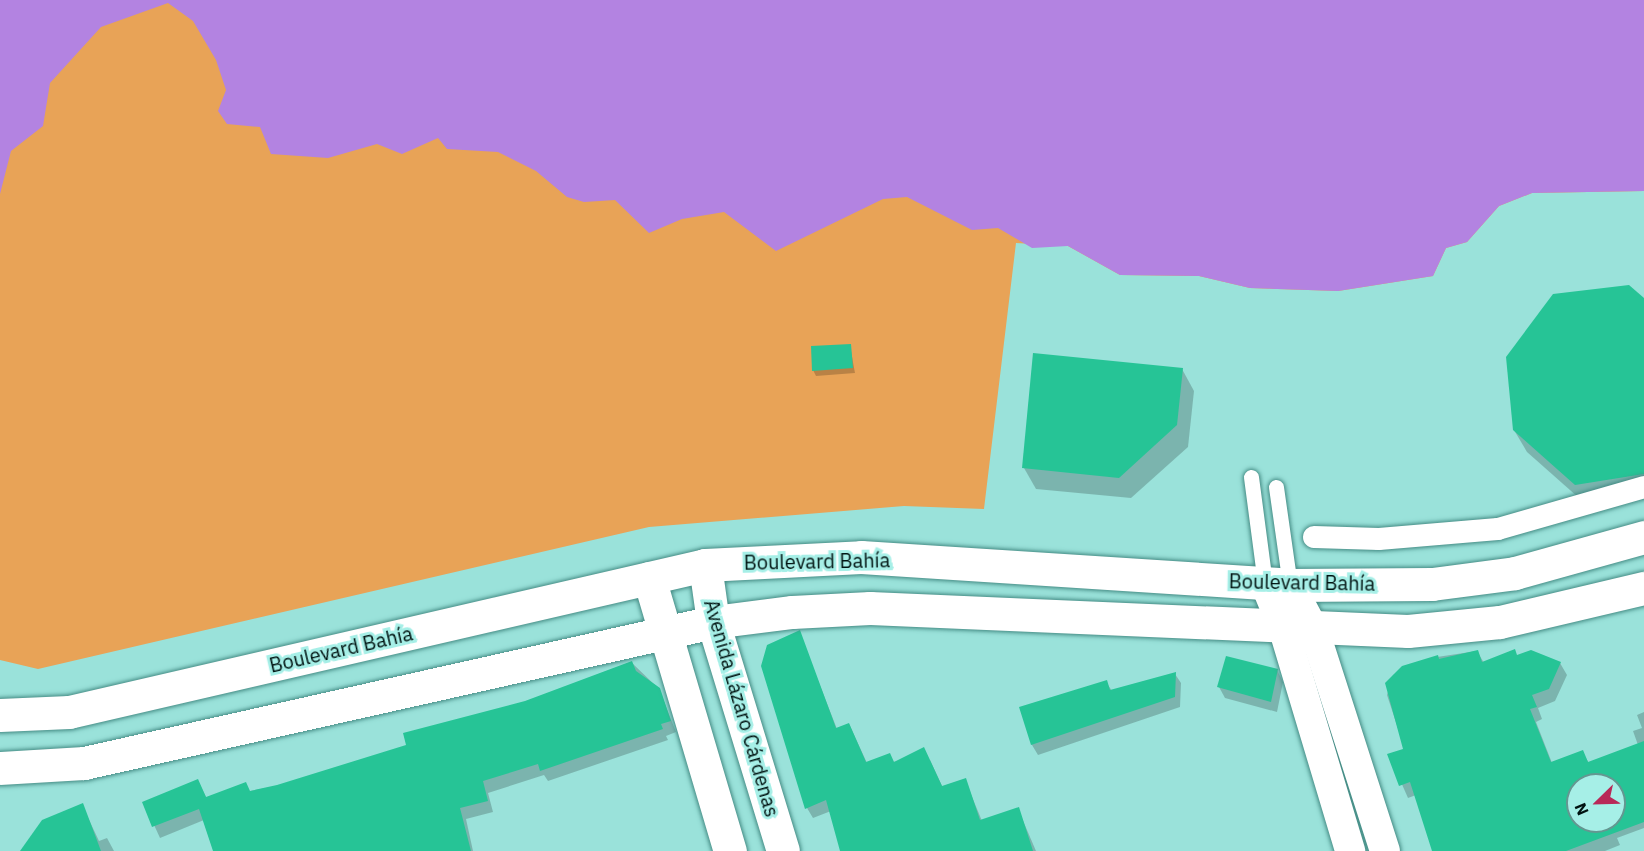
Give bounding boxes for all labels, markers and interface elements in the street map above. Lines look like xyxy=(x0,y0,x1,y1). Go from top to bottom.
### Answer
street label: Boulevard Bahía xyxy=(744,548,890,574)
street label: Boulevard Bahía xyxy=(1229,569,1375,595)
street label: Avenida Lázaro Cárdenas xyxy=(699,597,785,819)
street label: Boulevard Bahía xyxy=(267,621,415,677)
north arrow xyxy=(1566,773,1626,833)
text: N xyxy=(1570,800,1593,818)

